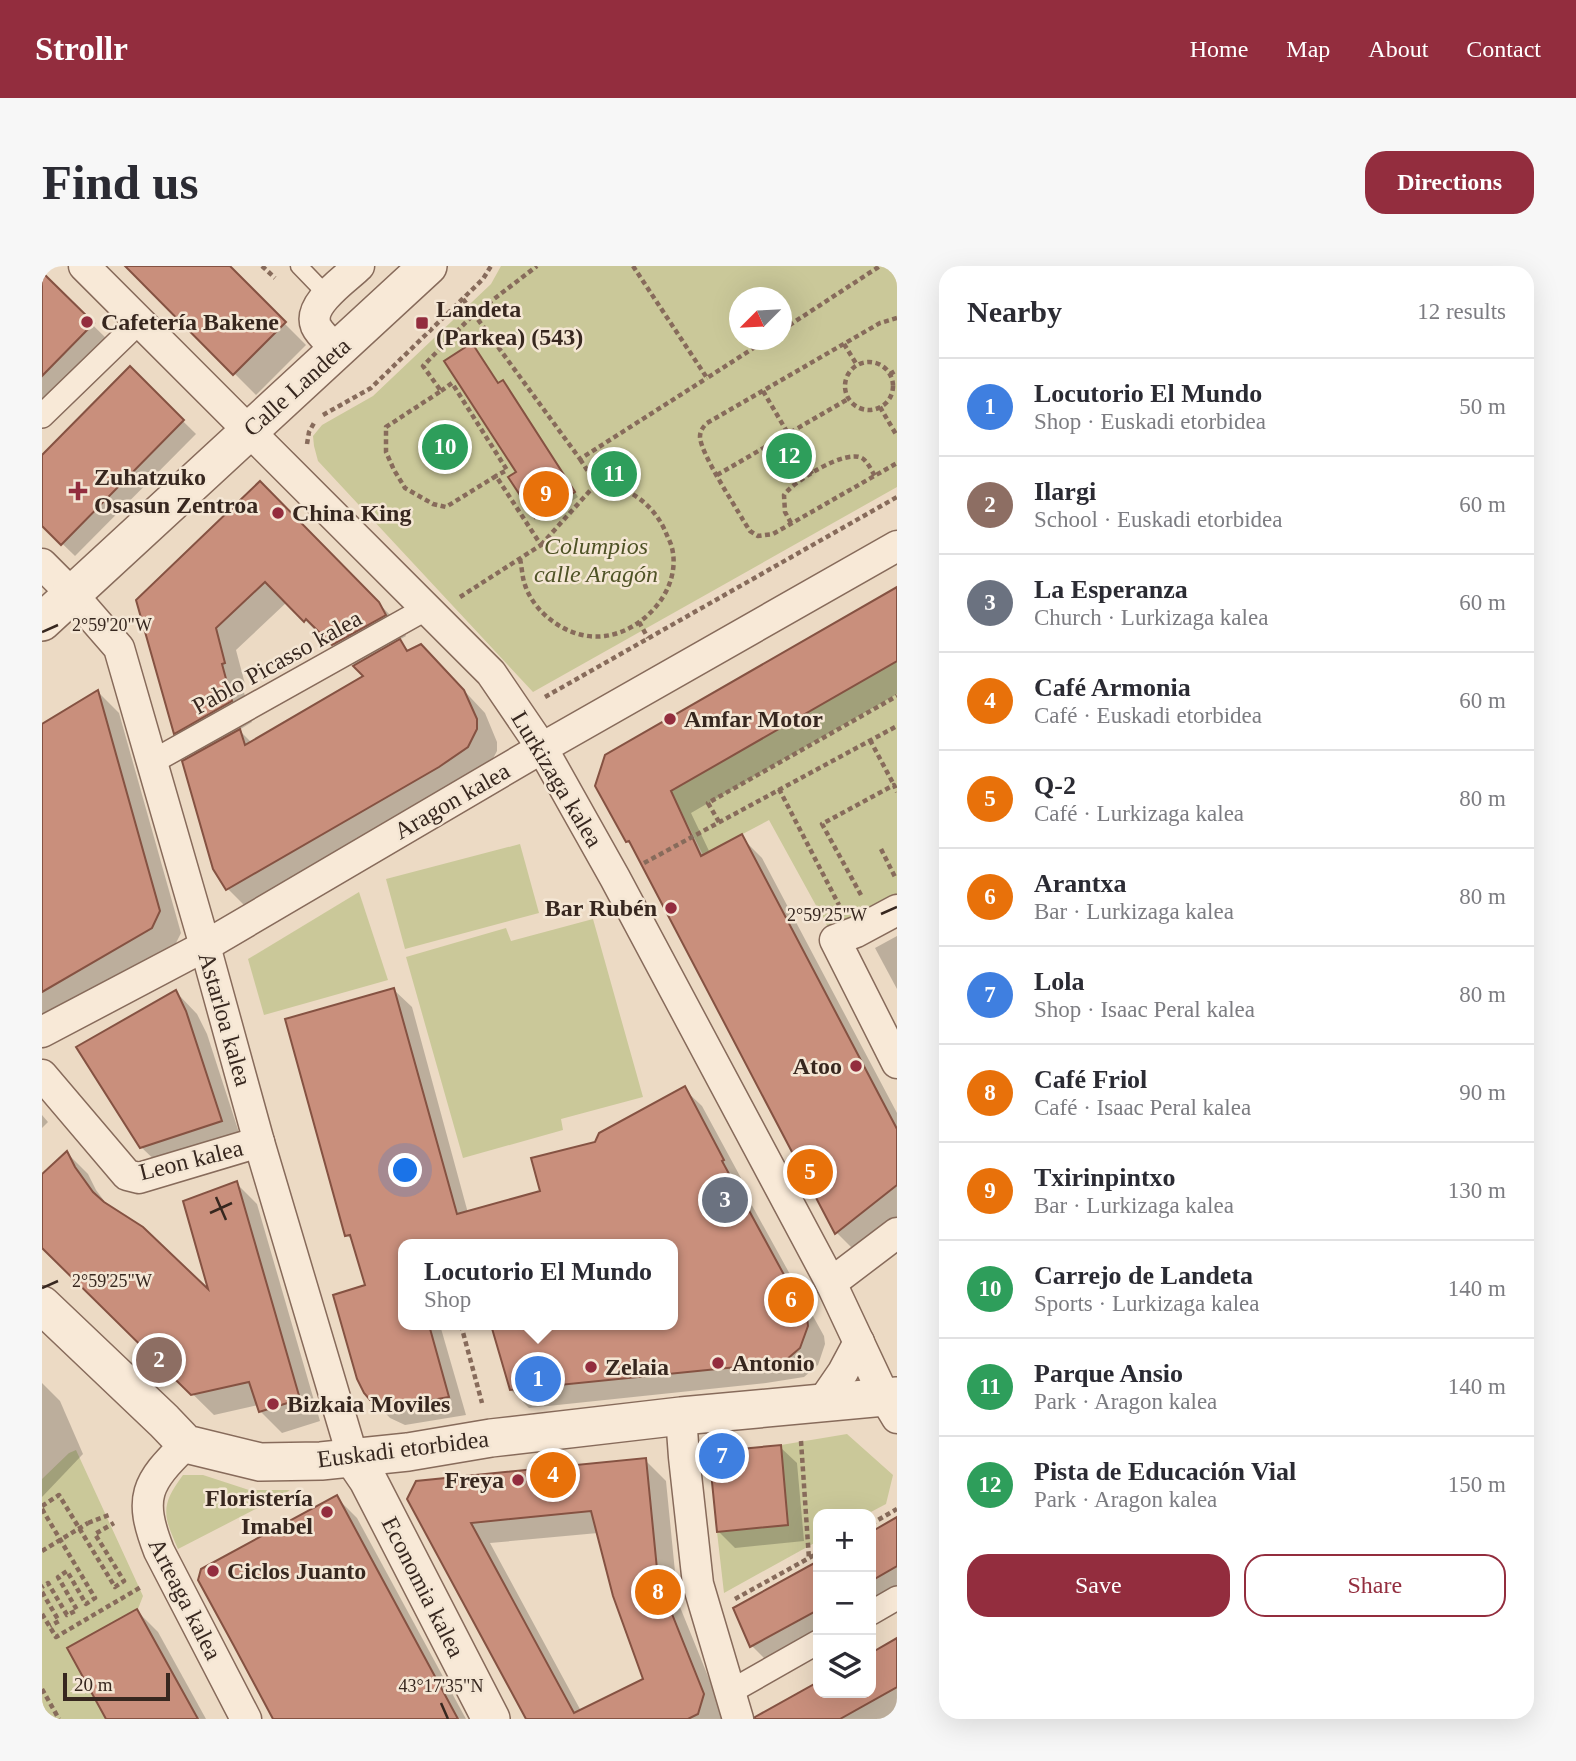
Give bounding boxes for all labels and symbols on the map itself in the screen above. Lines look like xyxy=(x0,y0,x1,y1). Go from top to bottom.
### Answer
north arrow xyxy=(729,287,792,350)
place label: Landeta (Parkea) (543) xyxy=(436,296,583,350)
place label: Cafetería Bakene xyxy=(101,309,279,335)
marker: Cafetería Bakene xyxy=(79,314,95,330)
marker: Landeta (Parkea) (543) xyxy=(414,315,430,331)
street label: Calle Landeta xyxy=(239,332,356,441)
pin: 10 xyxy=(422,421,468,473)
pin: 12 xyxy=(766,430,812,482)
pin: 11 xyxy=(591,448,637,500)
place label: Zuhatzuko Osasun Zentroa xyxy=(94,464,258,518)
pin: 9 xyxy=(523,468,569,520)
marker: Zuhatzuko Osasun Zentroa xyxy=(68,481,88,501)
place label: China King xyxy=(292,500,411,526)
marker: China King xyxy=(270,505,286,521)
park label: Columpios calle Aragón xyxy=(534,533,658,587)
street label: Pablo Picasso kalea xyxy=(188,605,366,719)
text: 2°59'20"W xyxy=(72,615,152,635)
street label: Lurkizaga kalea xyxy=(506,706,608,852)
place label: Amfar Motor xyxy=(684,706,823,732)
marker: Amfar Motor xyxy=(662,711,678,727)
street label: Aragon kalea xyxy=(390,757,514,844)
place label: Bar Rubén xyxy=(545,895,657,921)
marker: Bar Rubén xyxy=(663,900,679,916)
text: 2°59'25"W xyxy=(787,905,867,925)
street label: Astarloa kalea xyxy=(193,949,257,1089)
place label: Atoo xyxy=(793,1053,842,1079)
marker: Atoo xyxy=(848,1058,864,1074)
street label: Leon kalea xyxy=(136,1134,246,1185)
pin: 5 xyxy=(787,1146,833,1198)
your location xyxy=(388,1153,422,1187)
pin: 3 xyxy=(702,1174,748,1226)
text: 2°59'25"W xyxy=(72,1271,152,1291)
pin: 6 xyxy=(768,1274,814,1326)
pin: 2 xyxy=(136,1334,182,1386)
place label: Antonio xyxy=(732,1350,815,1376)
pin: 1 xyxy=(515,1353,561,1405)
place label: Zelaia xyxy=(605,1354,669,1380)
marker: Antonio xyxy=(710,1355,726,1371)
marker: Zelaia xyxy=(583,1359,599,1375)
place label: Bizkaia Moviles xyxy=(287,1391,450,1417)
marker: Bizkaia Moviles xyxy=(265,1396,281,1412)
street label: Euskadi etorbidea xyxy=(316,1426,491,1472)
pin: 7 xyxy=(699,1430,745,1482)
pin: 4 xyxy=(530,1449,576,1501)
place label: Freya xyxy=(444,1467,504,1493)
marker: Freya xyxy=(510,1472,526,1488)
place label: Floristería Imabel xyxy=(205,1485,313,1539)
marker: Floristería Imabel xyxy=(319,1504,335,1520)
street label: Economia kalea xyxy=(376,1513,470,1662)
street label: Arteaga kalea xyxy=(143,1534,227,1664)
place label: Ciclos Juanto xyxy=(227,1558,366,1584)
marker: Ciclos Juanto xyxy=(205,1563,221,1579)
pin: 8 xyxy=(635,1566,681,1618)
scale bar xyxy=(63,1670,170,1702)
text: 43°17'35"N xyxy=(399,1676,483,1696)

